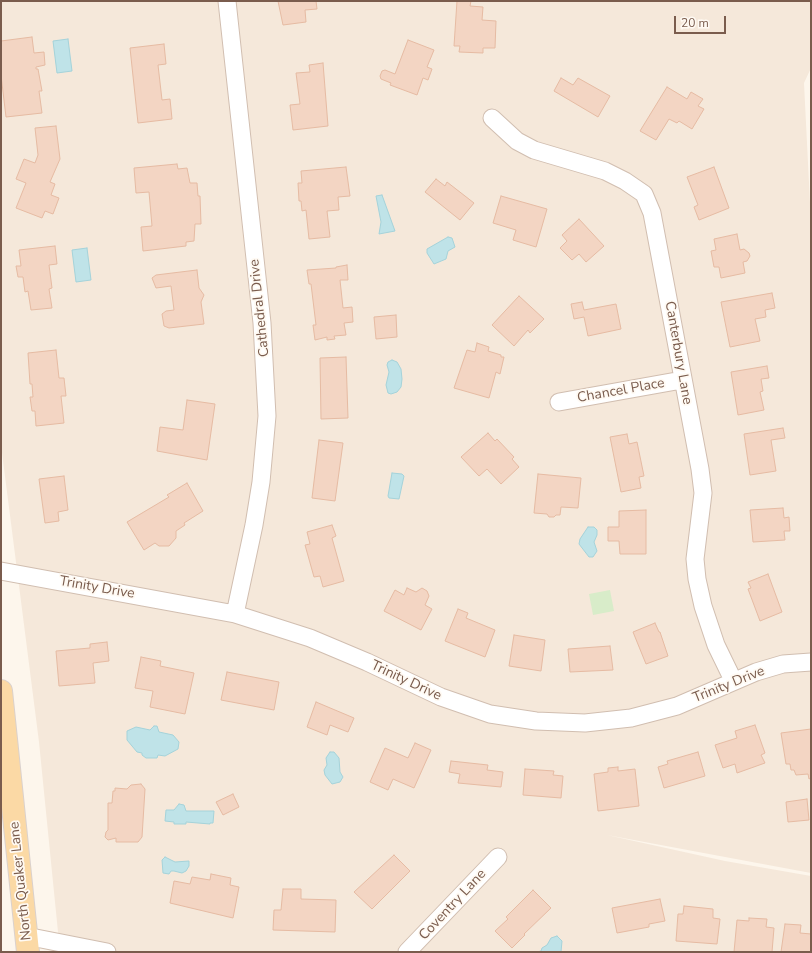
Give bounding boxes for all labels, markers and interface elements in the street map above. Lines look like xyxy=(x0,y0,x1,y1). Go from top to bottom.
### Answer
scale bar xyxy=(676,8,728,34)
text: 20 m xyxy=(681,15,709,31)
street label: Cathedral Drive xyxy=(247,258,273,358)
street label: Canterbury Lane xyxy=(661,300,695,406)
street label: Chancel Place xyxy=(576,375,666,407)
street label: Trinity Drive xyxy=(58,573,136,603)
street label: Trinity Drive xyxy=(368,657,444,705)
street label: Trinity Drive xyxy=(691,663,767,707)
street label: North Quaker Lane xyxy=(6,821,36,941)
street label: Coventry Lane xyxy=(416,866,490,944)

